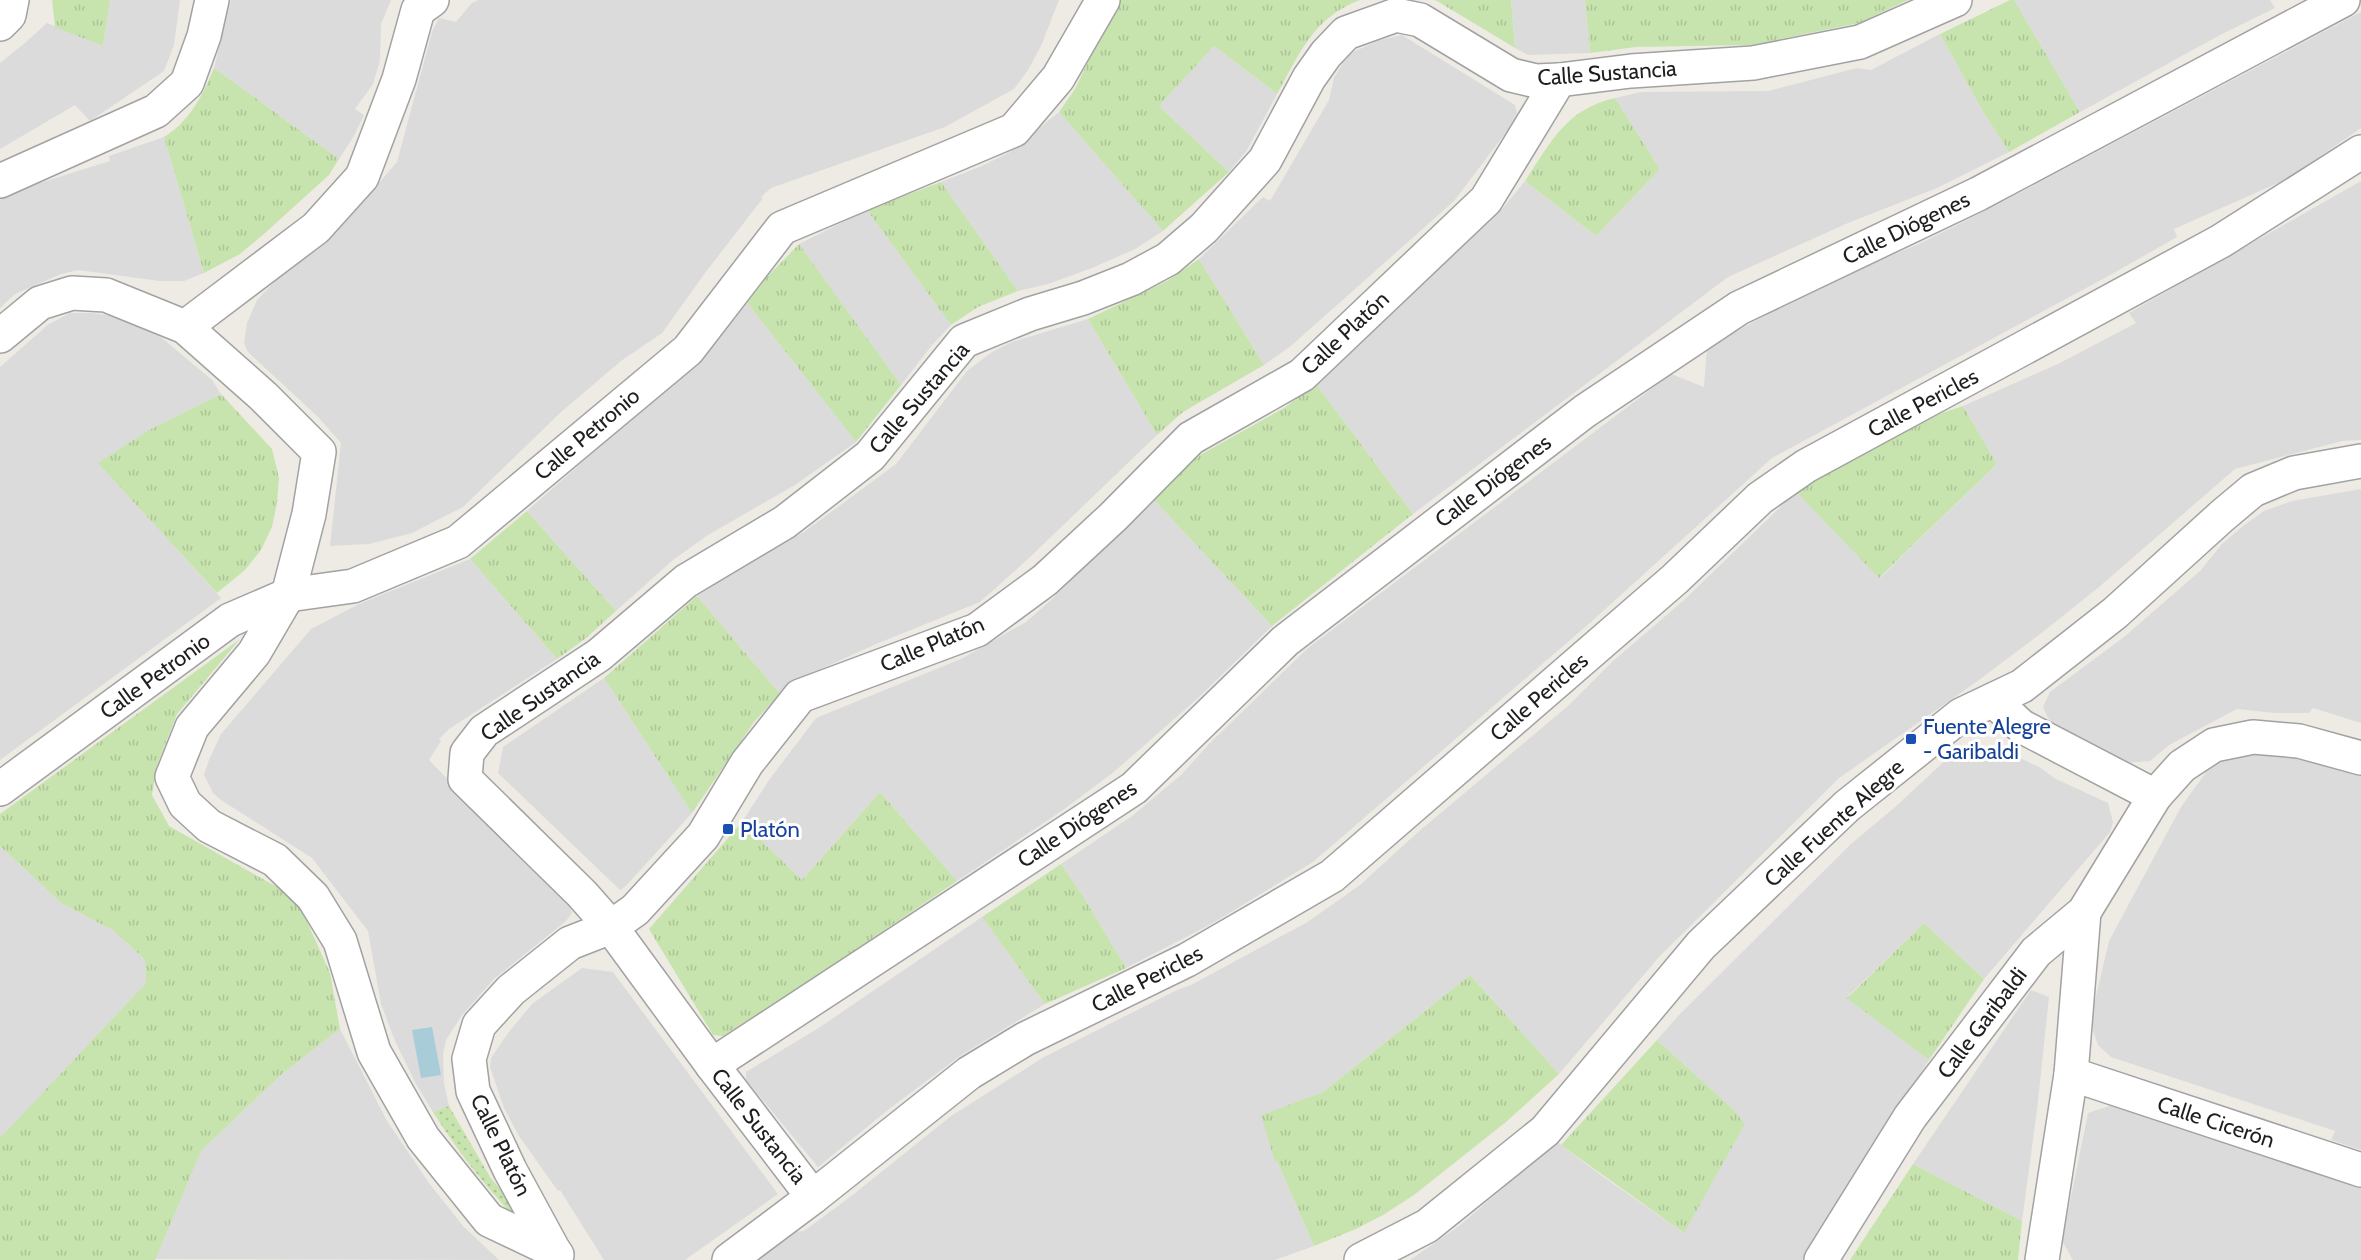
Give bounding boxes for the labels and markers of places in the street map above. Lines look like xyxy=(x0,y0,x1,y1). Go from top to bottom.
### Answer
place label: Fuente Alegre - Garibaldi xyxy=(1923,713,2051,765)
marker: Fuente Alegre - Garibaldi xyxy=(1904,732,1918,746)
place label: Platón xyxy=(740,816,800,843)
marker: Platón xyxy=(721,822,735,836)

